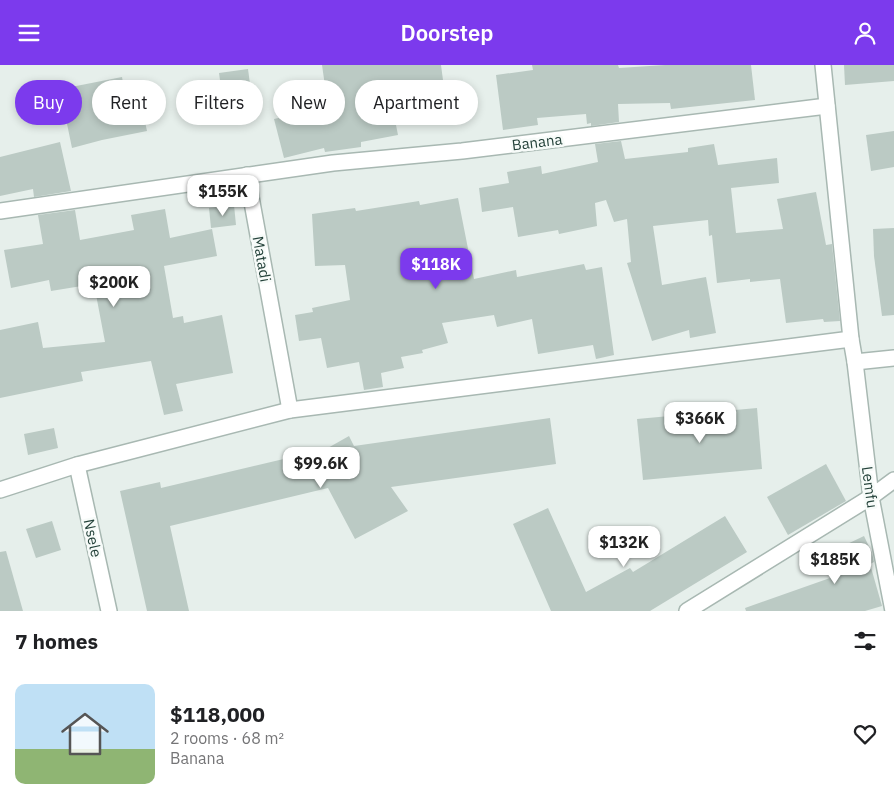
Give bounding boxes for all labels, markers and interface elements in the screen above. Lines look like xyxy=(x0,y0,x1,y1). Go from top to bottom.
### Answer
text: Doorstep xyxy=(400,18,494,47)
icon: menu xyxy=(15,19,43,47)
icon: person xyxy=(851,19,879,47)
chip: Buy xyxy=(15,80,82,125)
chip: Rent xyxy=(92,80,166,125)
chip: Filters xyxy=(176,80,263,125)
chip: New xyxy=(273,80,345,125)
chip: Apartment xyxy=(355,80,478,125)
street label: Banana xyxy=(511,129,563,155)
pin: $155K xyxy=(188,175,258,217)
text: $155K xyxy=(198,181,248,201)
street label: Matadi xyxy=(249,235,275,283)
pin: $118K xyxy=(401,247,471,290)
text: $118K xyxy=(411,254,461,274)
pin: $200K xyxy=(79,265,149,308)
text: $200K xyxy=(89,272,139,292)
pin: $366K xyxy=(665,401,735,444)
text: $366K xyxy=(675,408,725,428)
pin: $99.6K xyxy=(280,447,362,489)
text: $99.6K xyxy=(294,453,348,473)
street label: Lemfu xyxy=(858,465,882,509)
street label: Nsele xyxy=(80,517,106,559)
pin: $132K xyxy=(589,525,659,568)
text: $132K xyxy=(599,532,649,552)
pin: $185K xyxy=(800,543,870,585)
text: $185K xyxy=(810,549,860,569)
text: 7 homes xyxy=(15,627,98,655)
icon: filters xyxy=(851,627,879,655)
text: $118,000 xyxy=(170,700,265,728)
icon: home xyxy=(55,704,115,764)
icon: heart xyxy=(851,720,879,748)
text: 2 rooms · 68 m² xyxy=(170,728,284,748)
text: Banana xyxy=(170,748,224,768)

